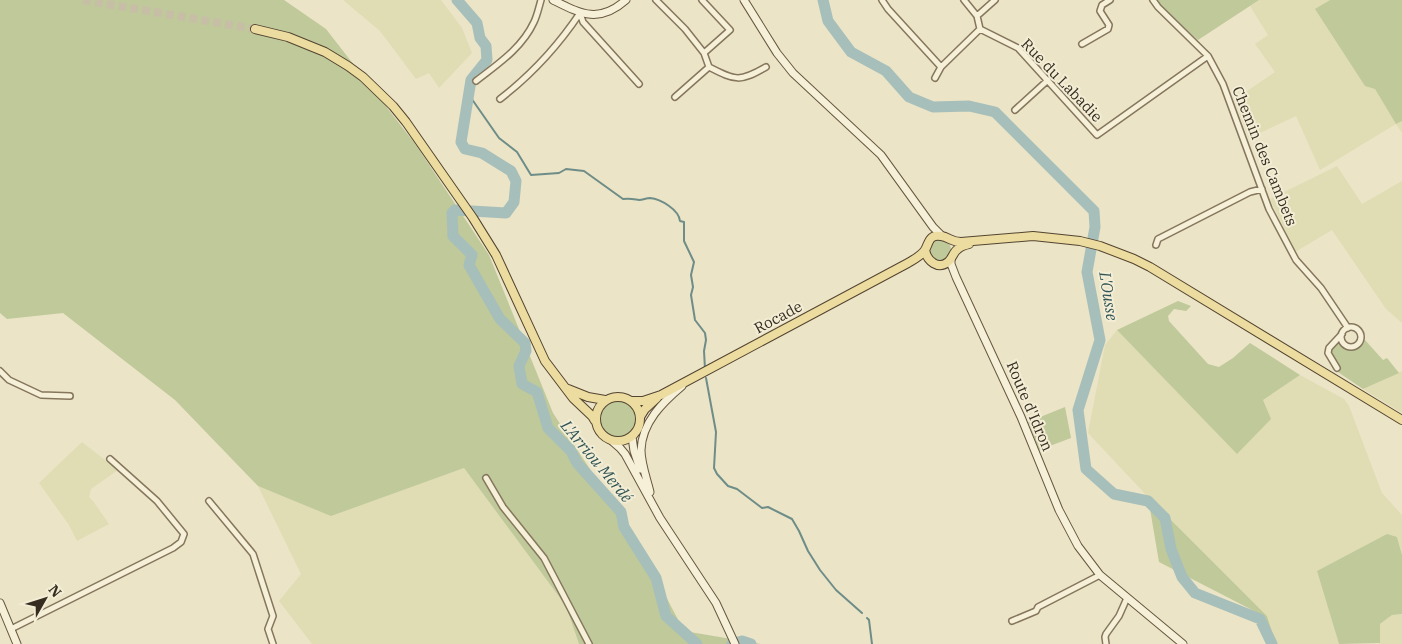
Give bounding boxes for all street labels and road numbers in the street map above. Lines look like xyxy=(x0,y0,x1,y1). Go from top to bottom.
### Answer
street label: Rue du Labadie xyxy=(1017,34,1107,126)
street label: Chemin des Cambets xyxy=(1228,83,1302,229)
street label: Rocade xyxy=(751,297,805,337)
street label: Route d'Idron xyxy=(1002,358,1058,454)

